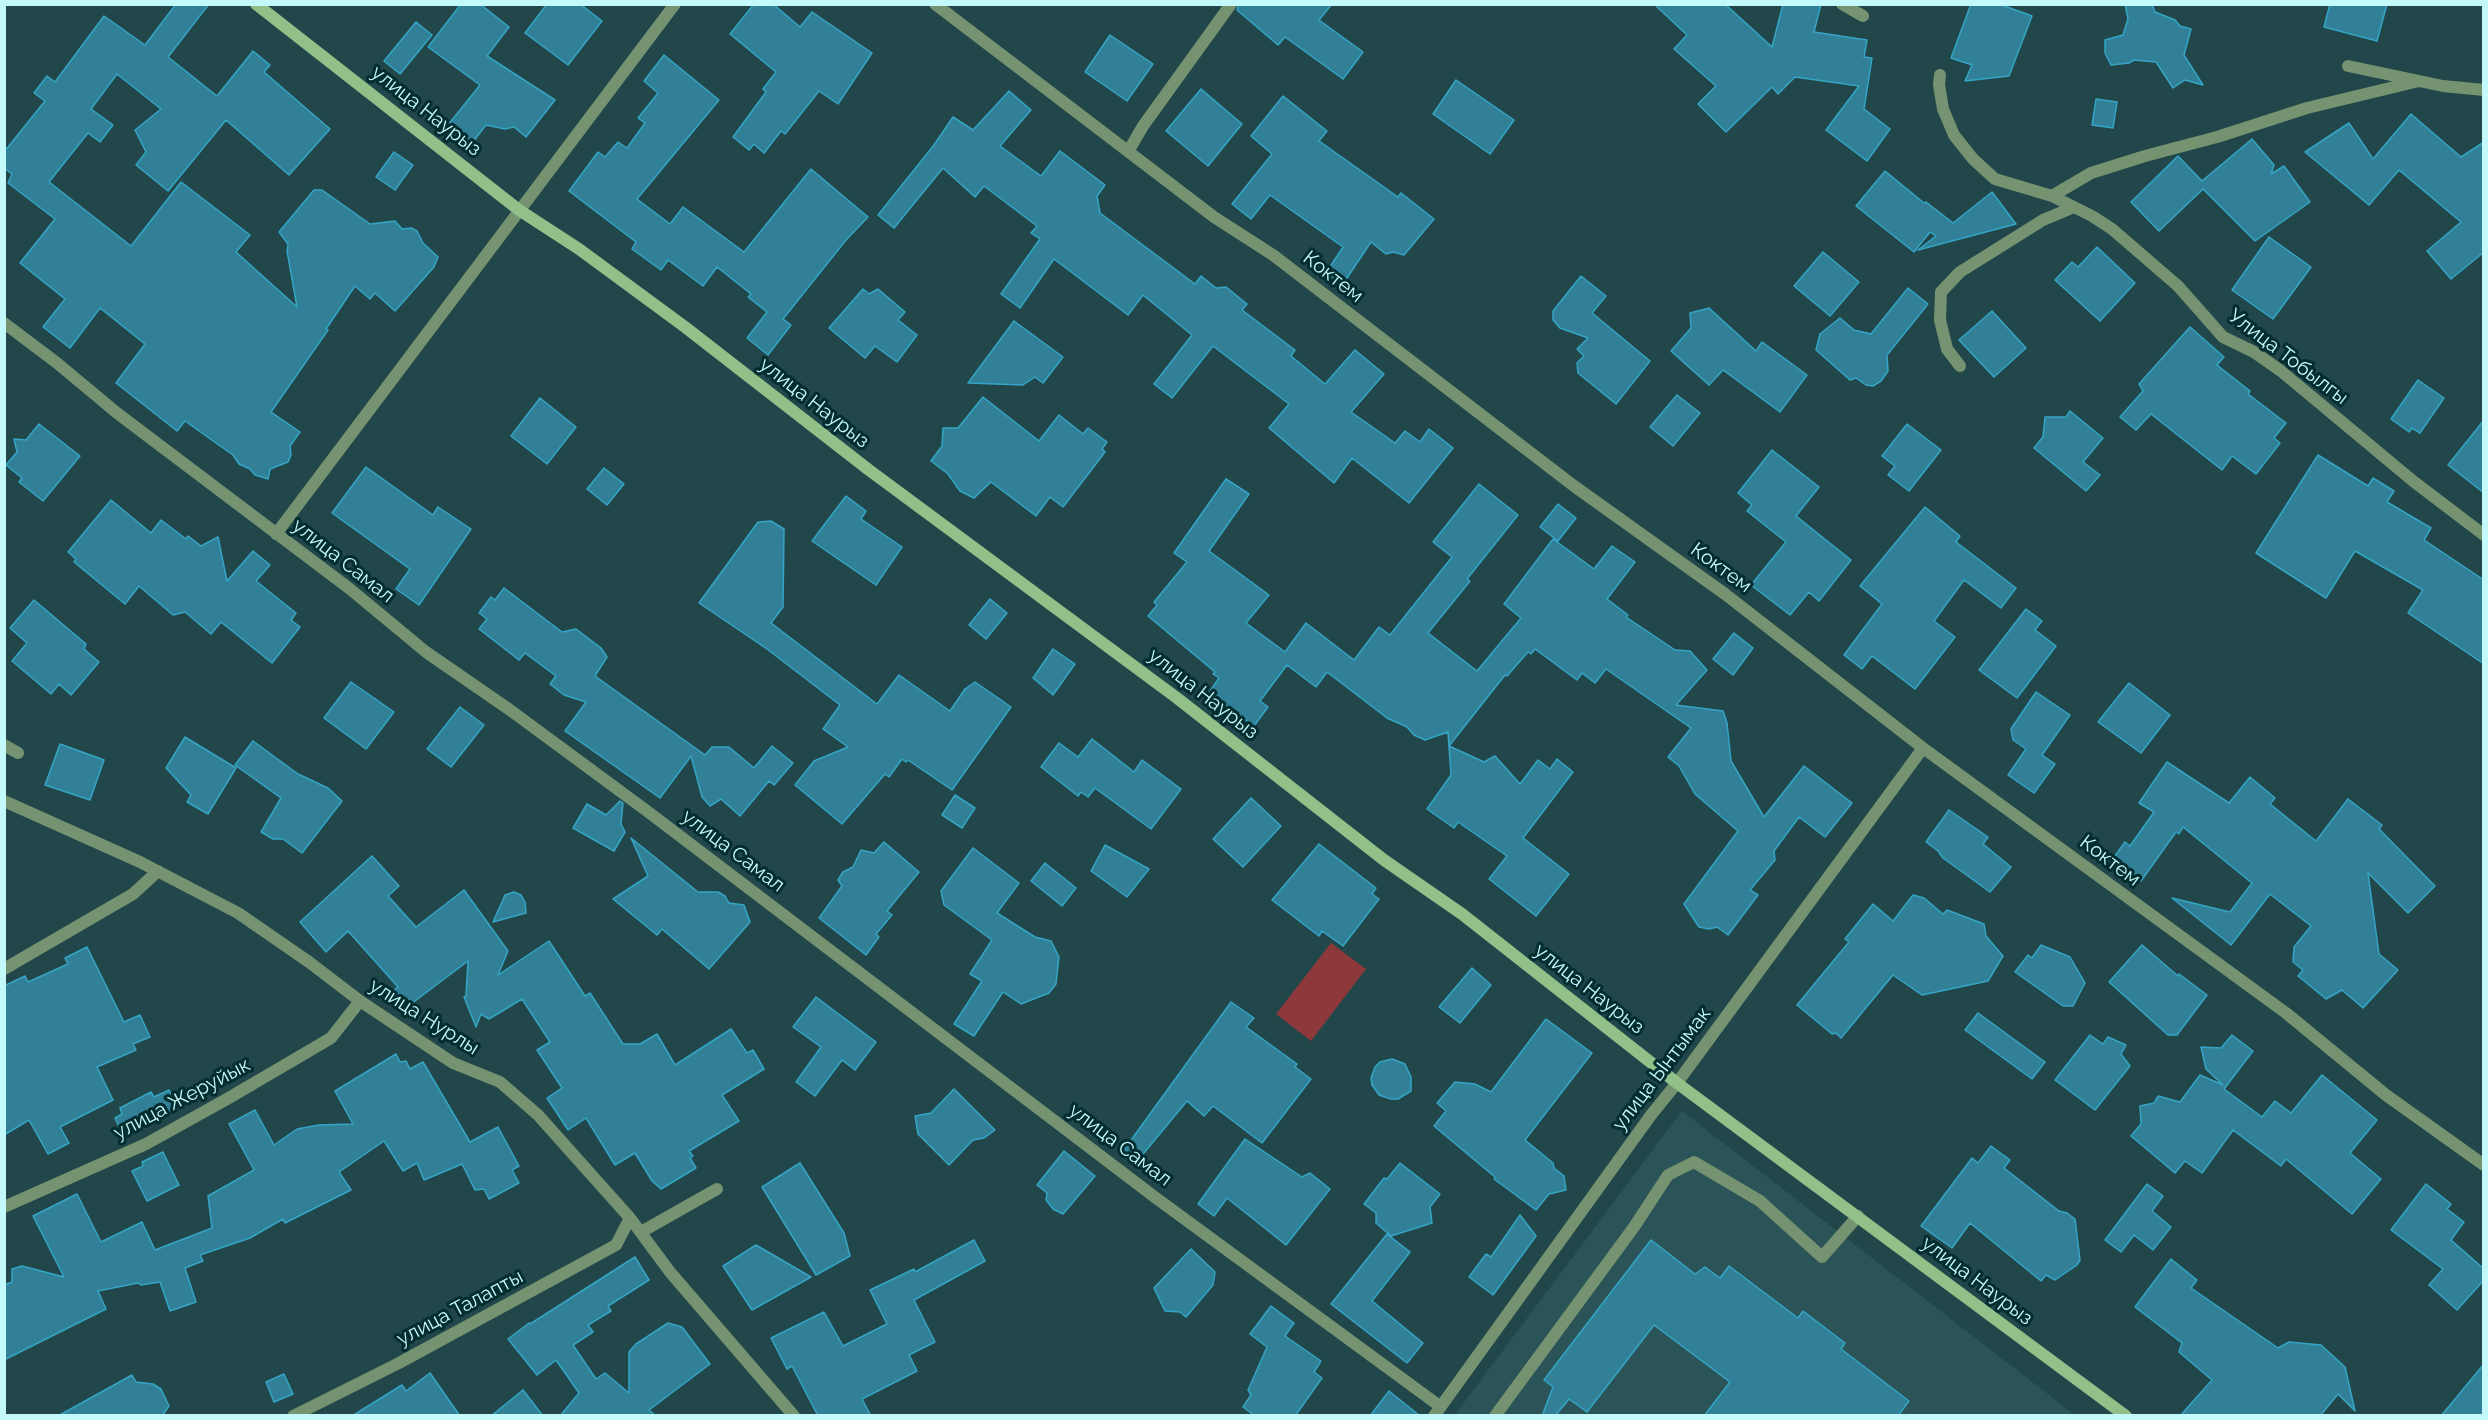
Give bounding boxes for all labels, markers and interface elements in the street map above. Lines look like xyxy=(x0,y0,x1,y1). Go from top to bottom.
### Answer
street label: улица Наурыз xyxy=(366,61,486,161)
street label: Коктем xyxy=(1298,246,1368,308)
street label: Улица Тобылгы xyxy=(2223,304,2353,410)
street label: улица Наурыз xyxy=(754,353,874,453)
street label: улица Самал xyxy=(287,514,399,608)
street label: Коктем xyxy=(1686,538,1756,598)
street label: улица Наурыз xyxy=(1143,644,1263,744)
street label: улица Самал xyxy=(677,805,789,897)
street label: Коктем xyxy=(2075,830,2145,892)
street label: улица Наурыз xyxy=(1529,939,1649,1039)
street label: улица Нурлы xyxy=(365,974,483,1060)
street label: улица Ынтымак xyxy=(1608,1002,1716,1136)
street label: улица Жеруйык xyxy=(110,1053,254,1145)
street label: улица Самал xyxy=(1064,1099,1176,1191)
street label: улица Наурыз xyxy=(1917,1231,2037,1331)
street label: улица Талапты xyxy=(393,1265,527,1351)

